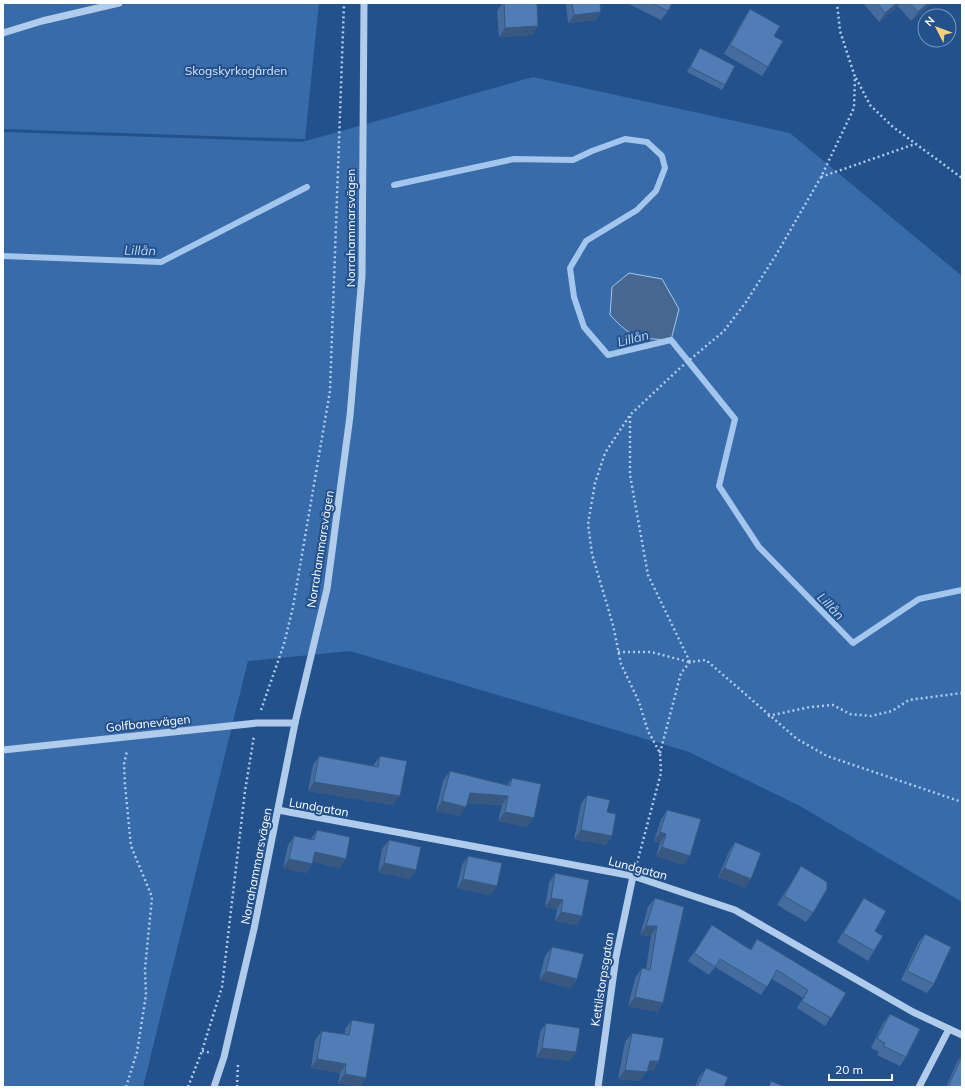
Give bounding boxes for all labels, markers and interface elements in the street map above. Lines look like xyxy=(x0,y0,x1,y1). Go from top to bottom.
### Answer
north arrow xyxy=(917,8,957,48)
text: N xyxy=(922,14,938,29)
park label: Skogskyrkogården xyxy=(185,63,287,78)
street label: Norrahammarsvägen xyxy=(343,169,358,287)
water label: Lillån xyxy=(124,242,156,258)
water label: Lillån xyxy=(616,326,650,350)
street label: Norrahammarsvägen xyxy=(303,489,337,609)
water label: Lillån xyxy=(814,589,848,623)
street label: Golfbanevägen xyxy=(105,711,191,735)
street label: Lundgatan xyxy=(288,794,350,820)
street label: Norrahammarsvägen xyxy=(237,806,275,926)
street label: Lundgatan xyxy=(607,853,669,883)
street label: Kettilstorpsgatan xyxy=(587,931,617,1027)
scale bar xyxy=(829,1056,892,1082)
text: 20 m xyxy=(835,1062,863,1077)

